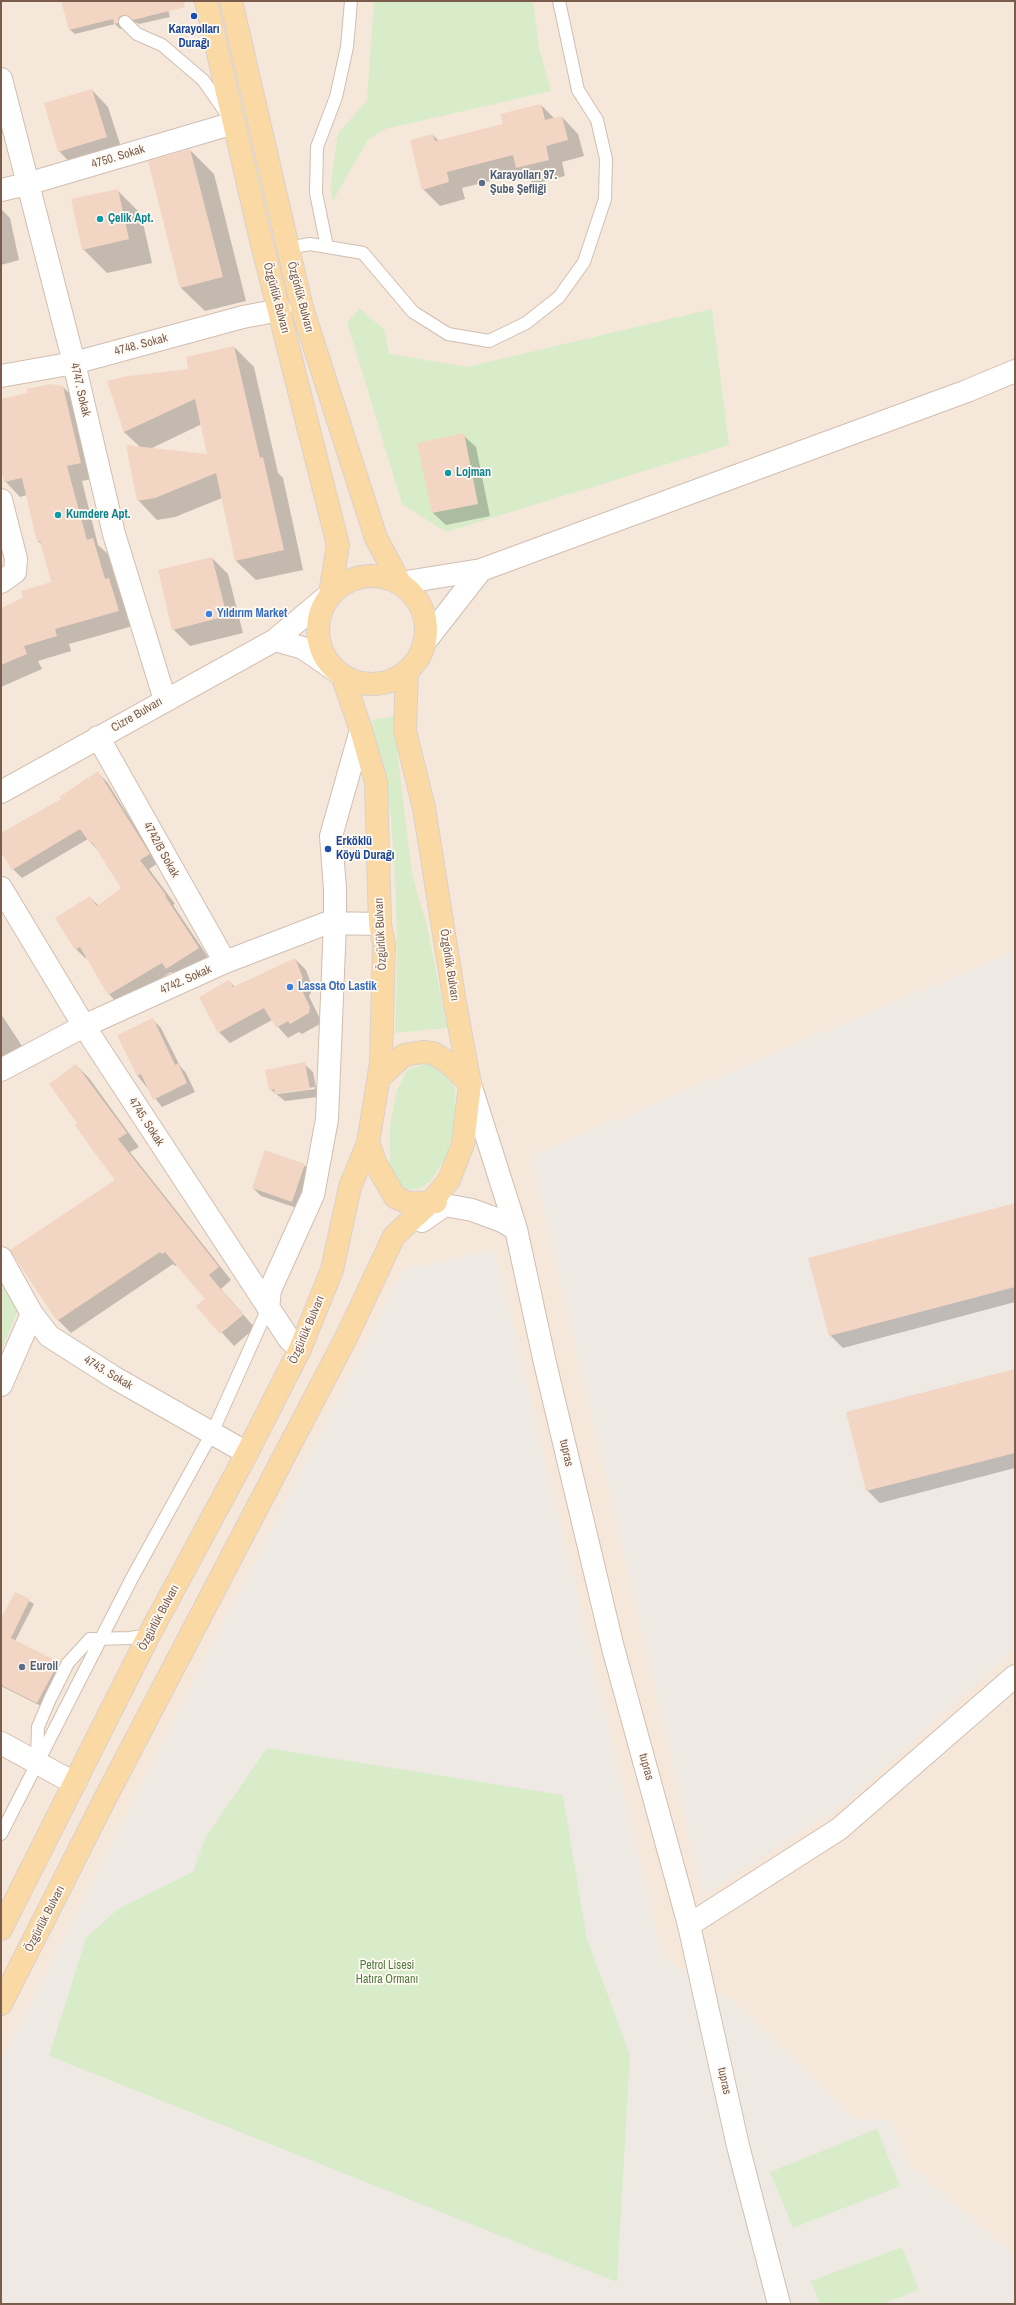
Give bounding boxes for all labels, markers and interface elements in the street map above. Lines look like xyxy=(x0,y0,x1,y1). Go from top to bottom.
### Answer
marker: Karayolları Durağı xyxy=(189,11,199,21)
place label: Karayolları Durağı xyxy=(169,23,219,51)
street label: 4750. Sokak xyxy=(90,142,146,172)
place label: Karayolları 97. Şube Şefliği xyxy=(490,169,557,197)
marker: Karayolları 97. Şube Şefliği xyxy=(477,178,487,188)
place label: Çelik Apt. xyxy=(108,212,153,226)
marker: Çelik Apt. xyxy=(95,214,105,224)
street label: Özgörlük Bulvarı xyxy=(284,260,316,334)
street label: Özgürlük Bulvarı xyxy=(260,261,292,335)
street label: 4748. Sokak xyxy=(113,331,169,359)
street label: 4747. Sokak xyxy=(67,362,93,418)
place label: Lojman xyxy=(456,466,491,480)
marker: Lojman xyxy=(443,468,453,478)
place label: Kumdere Apt. xyxy=(66,508,131,522)
marker: Kumdere Apt. xyxy=(53,510,63,520)
place label: Yıldırım Market xyxy=(217,607,287,621)
marker: Yıldırım Market xyxy=(204,609,214,619)
street label: Cizre Bulvarı xyxy=(109,695,165,735)
street label: 4742/B Sokak xyxy=(140,820,182,880)
place label: Erköklü Köyü Durağı xyxy=(336,835,394,863)
marker: Erköklü Köyü Durağı xyxy=(323,844,333,854)
street label: Özgürlük Bulvarı xyxy=(372,897,390,971)
street label: Özgörlük Bulvarı xyxy=(436,928,462,1002)
street label: 4742. Sokak xyxy=(158,962,214,998)
place label: Lassa Oto Lastik xyxy=(298,980,377,994)
marker: Lassa Oto Lastik xyxy=(285,982,295,992)
street label: 4745. Sokak xyxy=(125,1095,167,1149)
street label: Özgürlük Bulvarı xyxy=(286,1294,328,1366)
street label: 4743. Sokak xyxy=(81,1353,135,1393)
street label: tupras xyxy=(556,1438,576,1468)
street label: Özgürlük Bulvarı xyxy=(136,1583,182,1653)
place label: Euroil xyxy=(30,1660,58,1674)
marker: Euroil xyxy=(17,1662,27,1672)
street label: tupras xyxy=(635,1752,657,1782)
street label: Özgürlük Bulvarı xyxy=(22,1883,68,1955)
park label: Petrol Lisesi Hatıra Ormanı xyxy=(356,1959,418,1987)
street label: tupras xyxy=(714,2066,734,2096)

